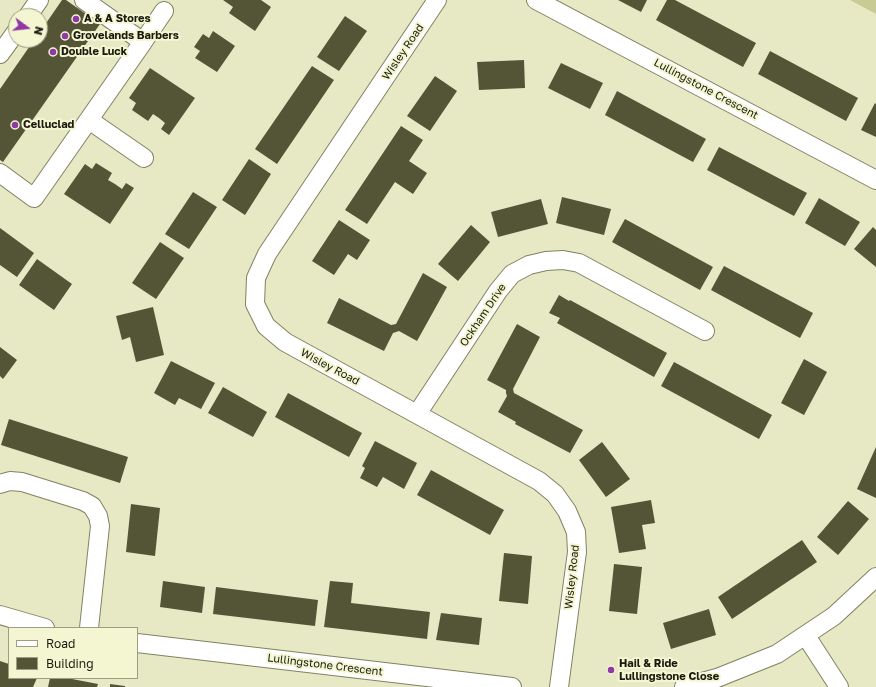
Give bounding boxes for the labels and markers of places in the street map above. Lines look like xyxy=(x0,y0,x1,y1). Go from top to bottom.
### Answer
place label: A & A Stores xyxy=(84,12,151,26)
marker: A & A Stores xyxy=(71,14,81,24)
place label: Grovelands Barbers xyxy=(73,29,179,43)
marker: Grovelands Barbers xyxy=(60,31,70,41)
place label: Double Luck xyxy=(61,45,127,59)
marker: Double Luck xyxy=(48,47,58,57)
place label: Celluclad xyxy=(23,118,74,132)
marker: Celluclad xyxy=(10,120,20,130)
place label: Hail & Ride Lullingstone Close xyxy=(619,657,719,683)
marker: Hail & Ride Lullingstone Close xyxy=(606,665,616,675)

